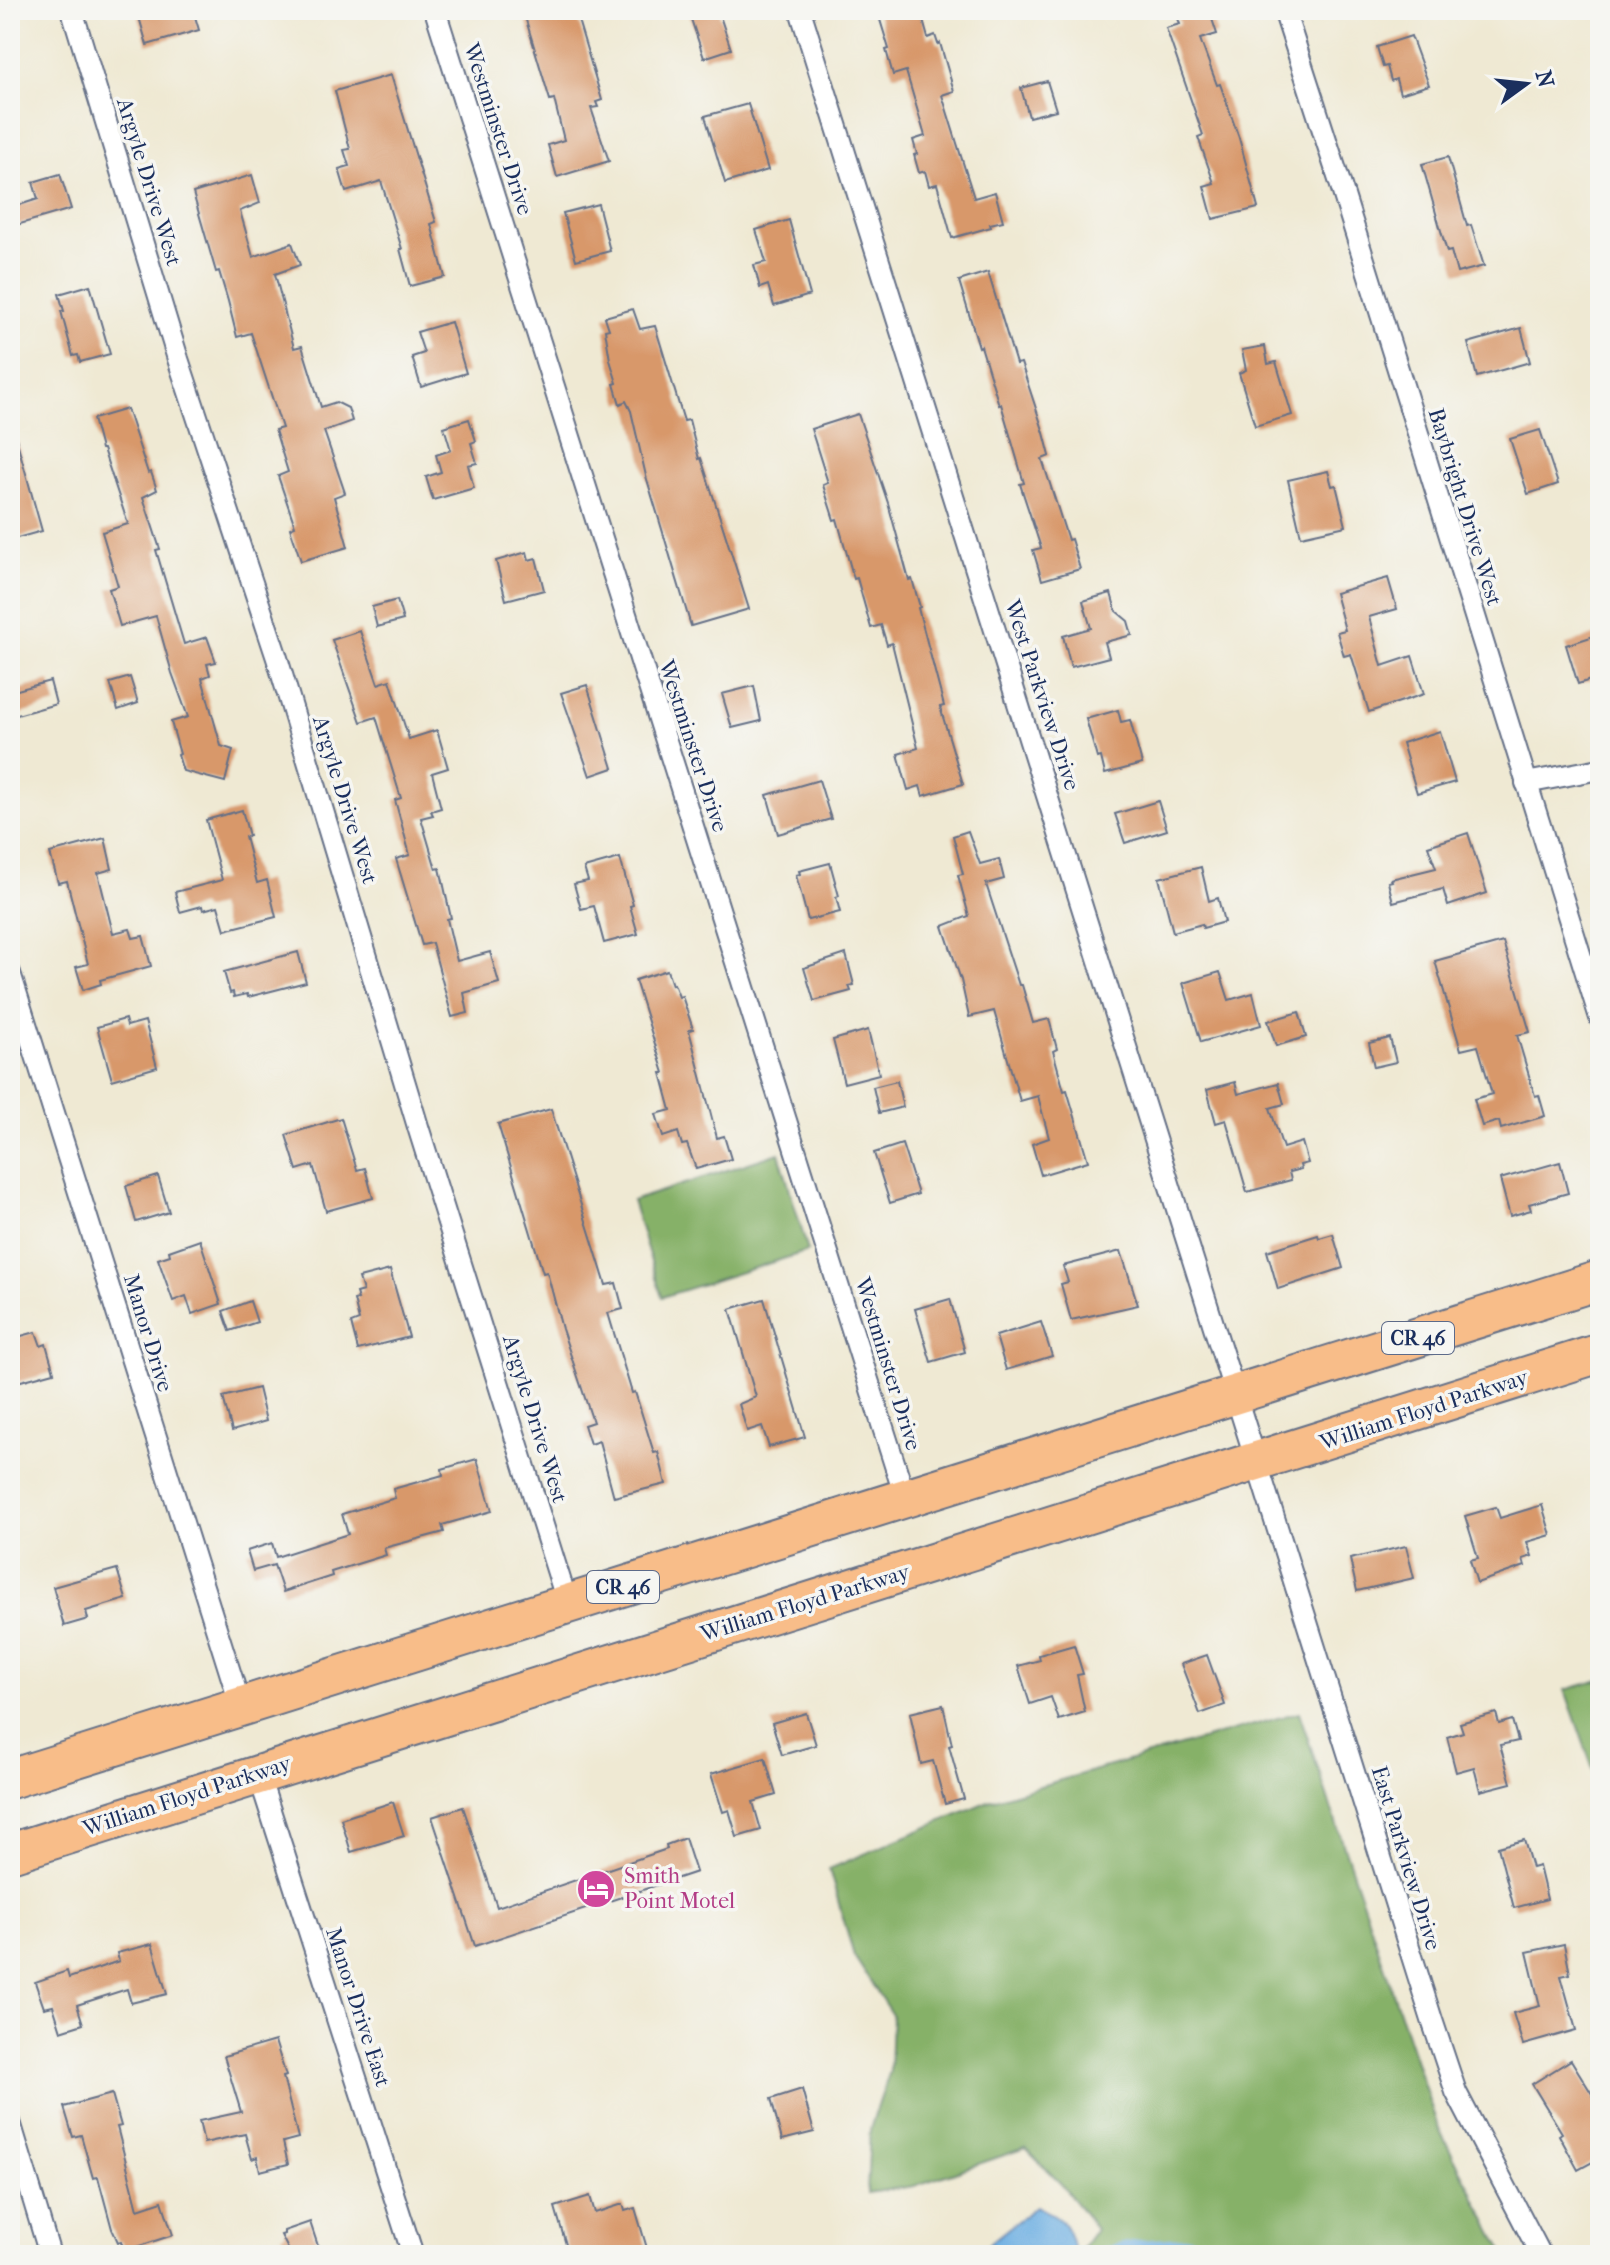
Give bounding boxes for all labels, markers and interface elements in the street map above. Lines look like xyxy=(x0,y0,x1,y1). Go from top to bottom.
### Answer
street label: Westminster Drive xyxy=(458,39,538,218)
north arrow xyxy=(1486,44,1566,124)
text: N xyxy=(1530,68,1559,91)
street label: Argyle Drive West xyxy=(111,94,187,269)
street label: Baybright Drive West xyxy=(1423,405,1507,609)
street label: West Parkview Drive xyxy=(999,596,1085,793)
street label: Westminster Drive xyxy=(653,656,733,835)
street label: Argyle Drive West xyxy=(307,712,383,887)
street label: Manor Drive xyxy=(118,1271,178,1395)
street label: Westminster Drive xyxy=(849,1274,927,1454)
road number: CR 46 xyxy=(1382,1322,1454,1354)
street label: Argyle Drive West xyxy=(497,1331,573,1506)
street label: William Floyd Parkway xyxy=(1316,1364,1533,1456)
street label: William Floyd Parkway xyxy=(696,1558,914,1647)
road number: CR 46 xyxy=(587,1571,659,1603)
street label: William Floyd Parkway xyxy=(79,1750,296,1842)
street label: East Parkview Drive xyxy=(1366,1763,1446,1953)
place label: Smith Point Motel xyxy=(624,1863,735,1914)
hotel icon: Smith Point Motel xyxy=(575,1868,617,1910)
street label: Manor Drive East xyxy=(320,1924,396,2090)

